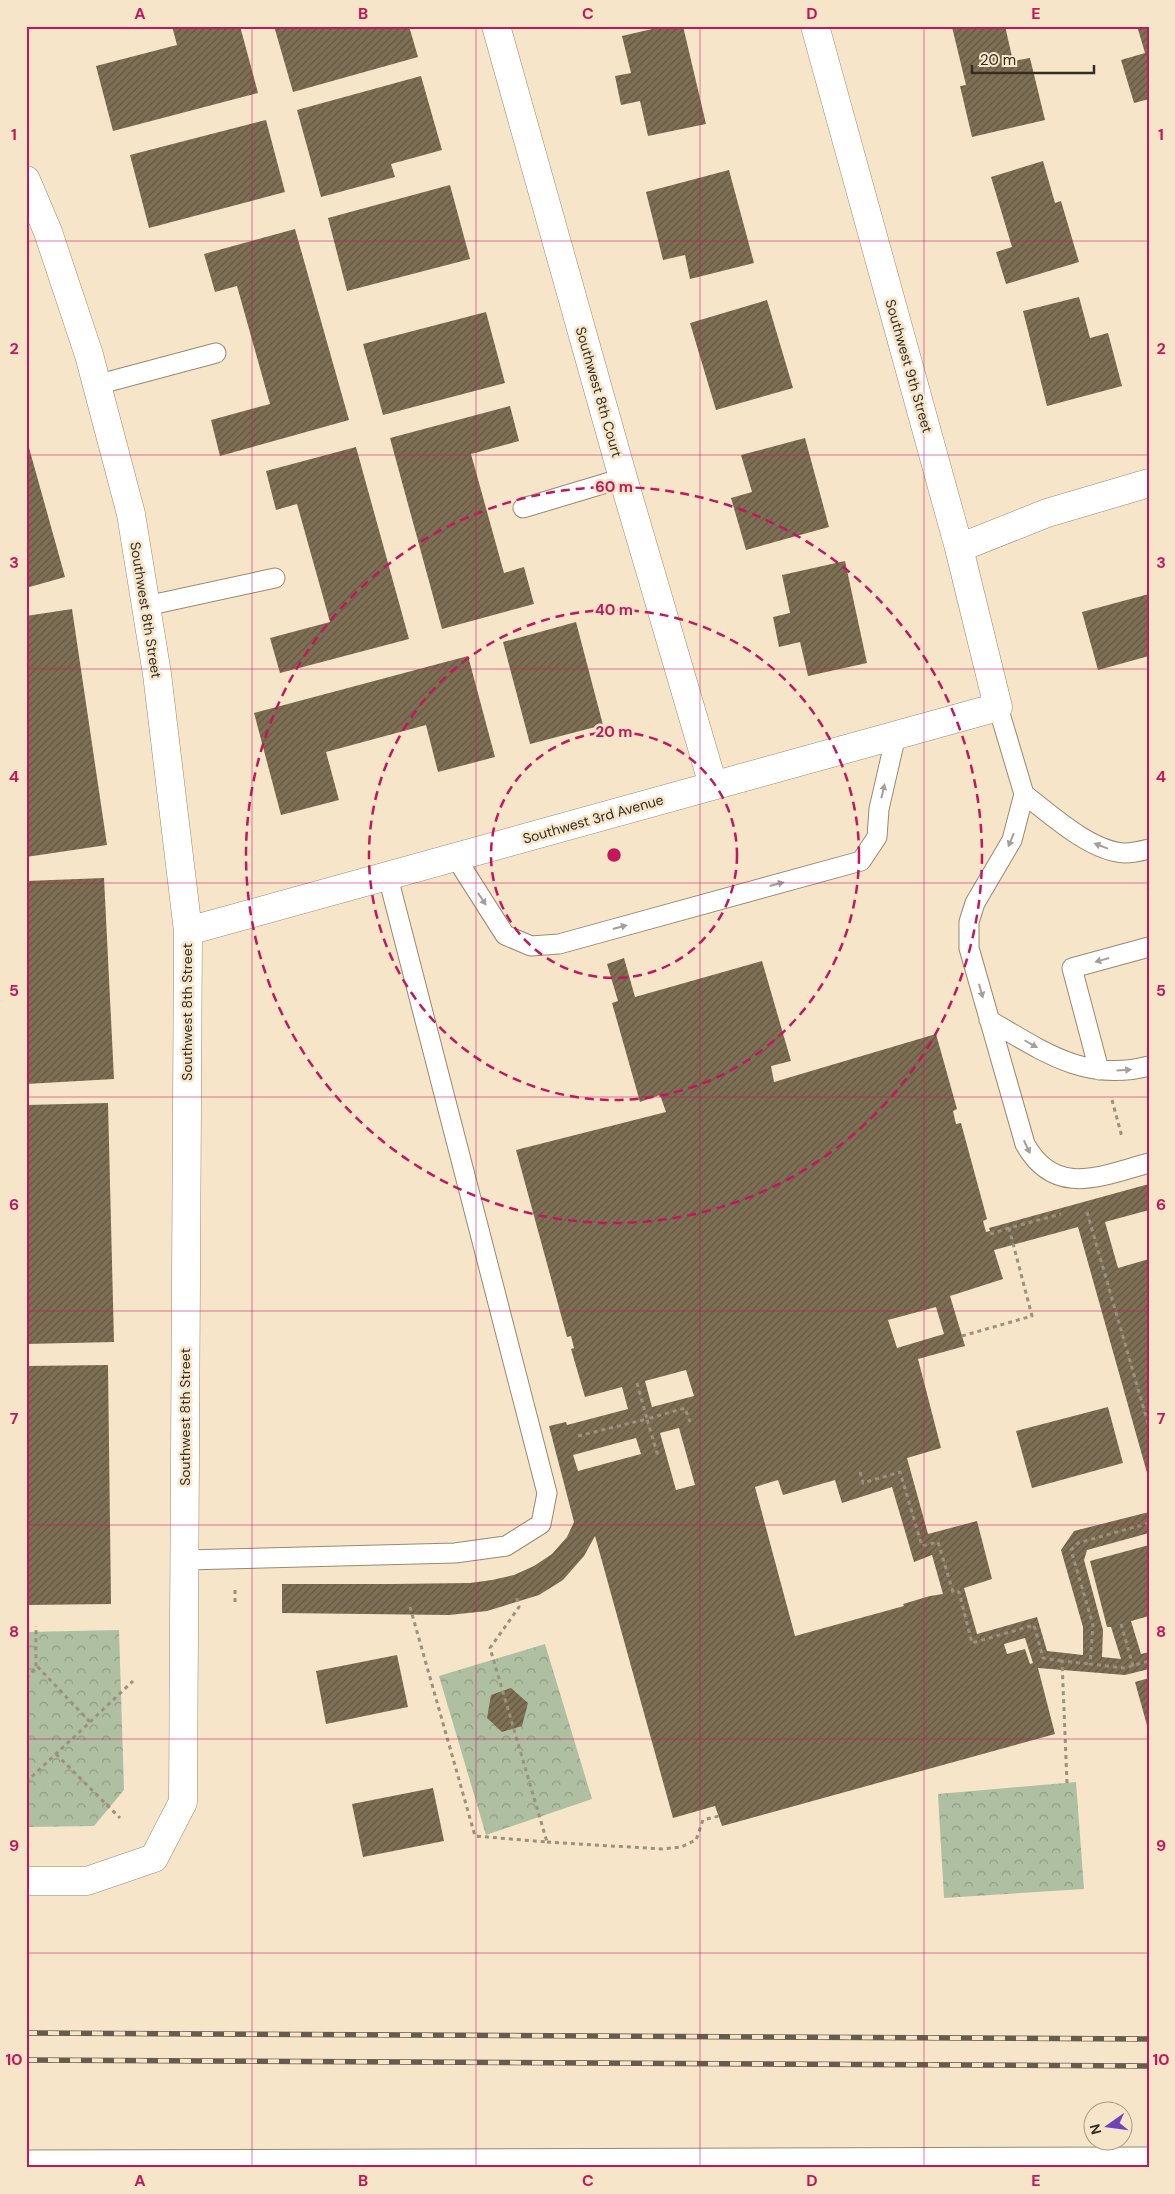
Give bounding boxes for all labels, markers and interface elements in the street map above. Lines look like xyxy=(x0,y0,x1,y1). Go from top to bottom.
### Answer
text: A xyxy=(134,3,146,24)
text: B xyxy=(358,3,368,24)
text: C xyxy=(582,3,594,24)
text: D xyxy=(806,3,818,24)
text: E xyxy=(1031,3,1041,24)
scale bar xyxy=(972,42,1095,74)
text: 20 m xyxy=(980,50,1016,70)
text: 1 xyxy=(11,124,17,145)
text: 1 xyxy=(1158,124,1164,145)
street label: Southwest 9th Street xyxy=(881,297,937,435)
street label: Southwest 8th Court xyxy=(572,325,626,459)
text: 2 xyxy=(9,338,19,359)
text: 2 xyxy=(1156,338,1166,359)
text: 60 m xyxy=(595,477,633,497)
street label: Southwest 8th Street xyxy=(126,541,166,679)
text: 3 xyxy=(9,552,19,573)
text: 3 xyxy=(1156,552,1166,573)
text: 40 m xyxy=(595,600,633,620)
text: 20 m xyxy=(596,722,632,742)
text: 4 xyxy=(9,766,19,787)
text: 4 xyxy=(1156,766,1166,787)
one-way arrow xyxy=(879,784,887,799)
street label: Southwest 3rd Avenue xyxy=(521,790,665,848)
one-way arrow xyxy=(1006,833,1014,847)
one-way arrow xyxy=(1094,842,1109,849)
centre of rings xyxy=(605,846,623,864)
one-way arrow xyxy=(770,880,785,888)
one-way arrow xyxy=(477,893,487,906)
one-way arrow xyxy=(613,923,628,931)
street label: Southwest 8th Street xyxy=(178,943,196,1081)
one-way arrow xyxy=(1094,956,1109,964)
text: 5 xyxy=(9,980,19,1001)
text: 5 xyxy=(1156,980,1166,1001)
one-way arrow xyxy=(977,984,985,999)
one-way arrow xyxy=(1024,1040,1037,1049)
one-way arrow xyxy=(1116,1066,1132,1074)
one-way arrow xyxy=(1023,1140,1031,1154)
text: 6 xyxy=(9,1194,19,1215)
text: 6 xyxy=(1156,1194,1166,1215)
street label: Southwest 8th Street xyxy=(176,1348,194,1486)
text: 7 xyxy=(10,1408,19,1429)
text: 7 xyxy=(1157,1408,1166,1429)
text: 8 xyxy=(9,1621,19,1642)
text: 8 xyxy=(1156,1621,1166,1642)
text: 9 xyxy=(9,1835,19,1856)
text: 9 xyxy=(1156,1835,1166,1856)
text: 10 xyxy=(5,2049,23,2070)
text: 10 xyxy=(1152,2049,1170,2070)
north arrow xyxy=(1082,2102,1132,2152)
text: N xyxy=(1085,2122,1105,2136)
text: A xyxy=(134,2170,146,2191)
text: B xyxy=(358,2170,368,2191)
text: C xyxy=(582,2170,594,2191)
text: D xyxy=(806,2170,818,2191)
text: E xyxy=(1031,2170,1041,2191)

